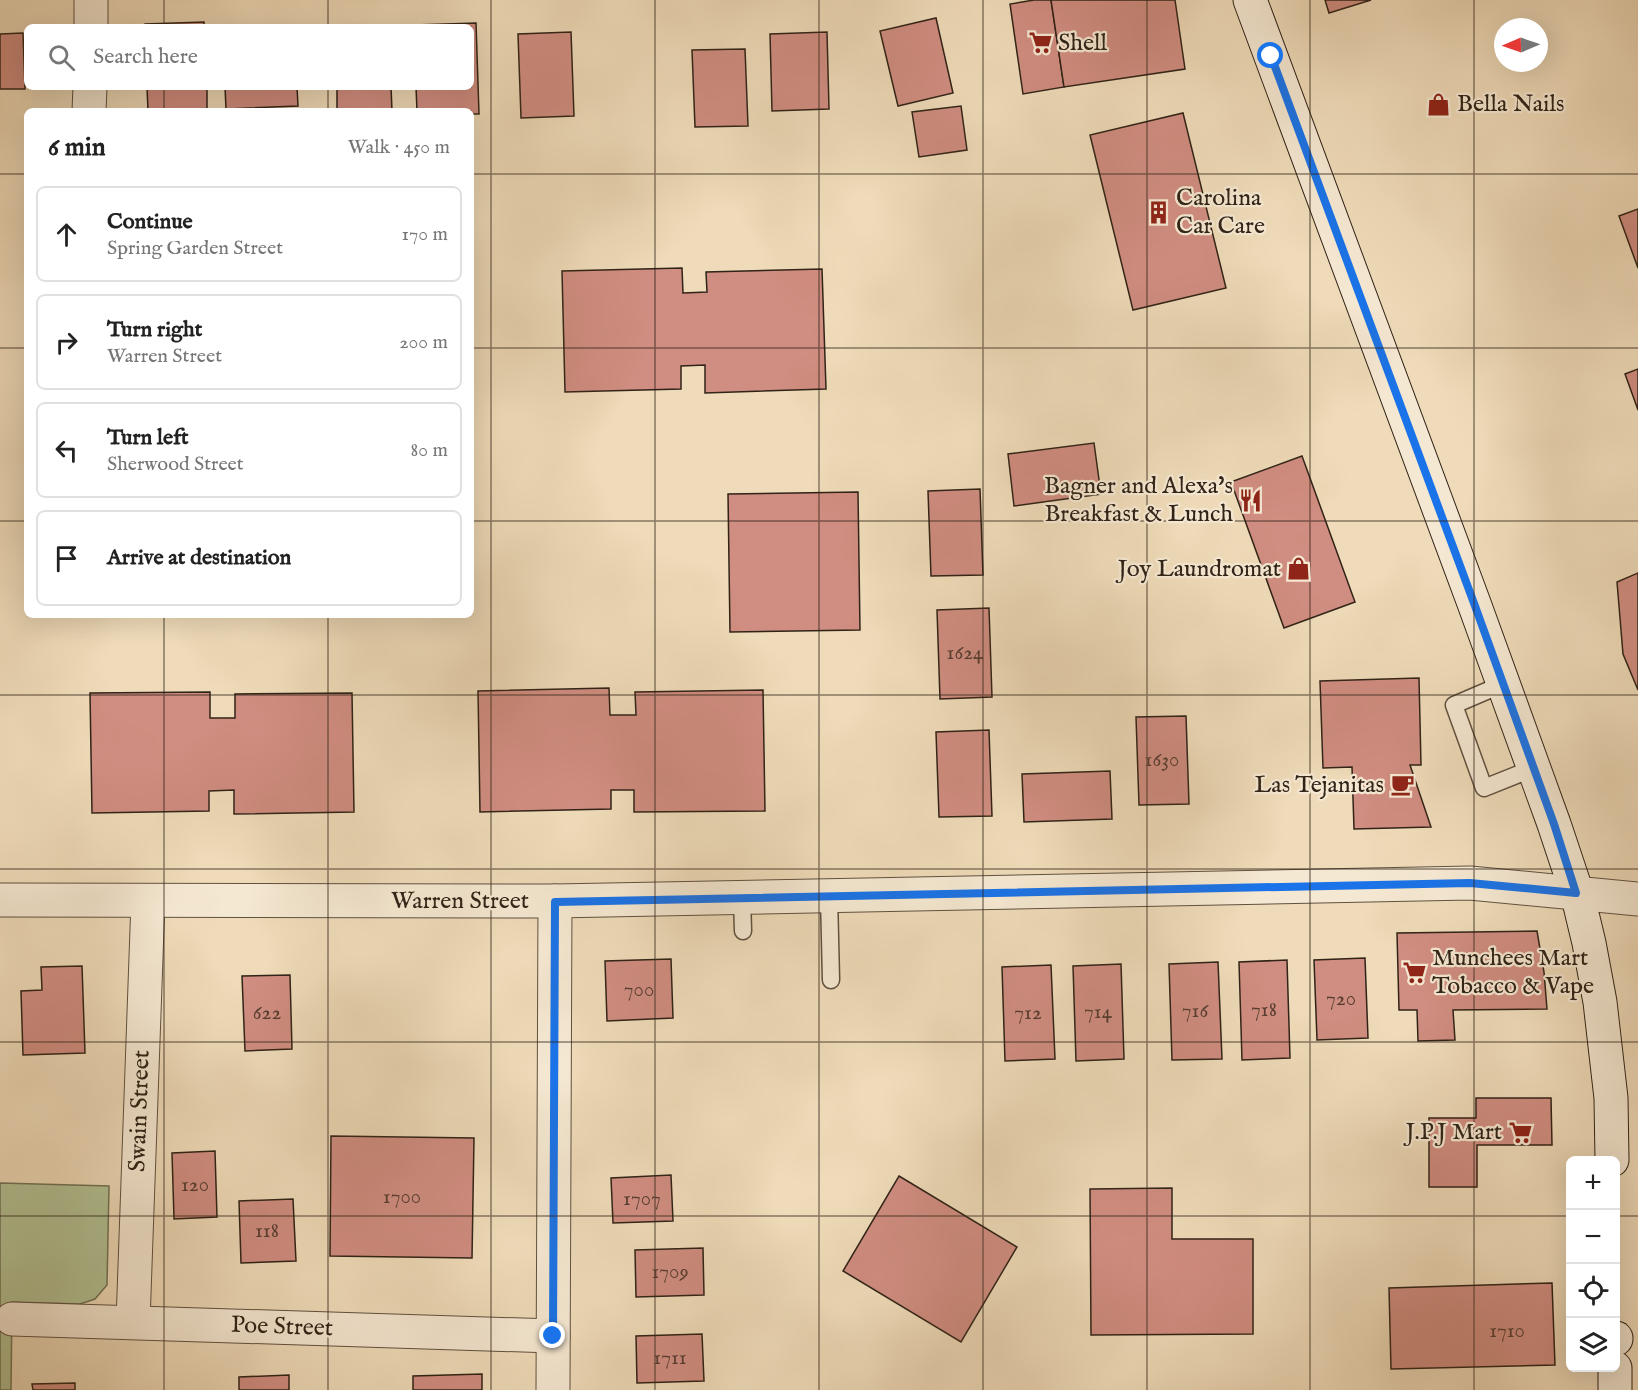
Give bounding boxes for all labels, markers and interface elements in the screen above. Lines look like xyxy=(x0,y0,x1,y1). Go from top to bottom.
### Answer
north arrow xyxy=(1494,18,1548,72)
search box xyxy=(24,24,474,90)
place label: Shell xyxy=(1058,28,1108,59)
supermarket icon: Shell xyxy=(1027,30,1053,56)
icon: search xyxy=(45,41,78,74)
route start xyxy=(1257,42,1283,68)
text: Search here xyxy=(93,43,198,71)
place label: Bella Nails xyxy=(1457,89,1565,120)
shop icon: Bella Nails xyxy=(1426,91,1452,117)
text: 6 min xyxy=(48,131,106,164)
text: Walk · 450 m xyxy=(348,135,450,160)
place label: Carolina Car Care xyxy=(1176,183,1265,242)
building icon: Carolina Car Care xyxy=(1145,199,1171,225)
text: Continue xyxy=(107,208,193,236)
icon: ahead xyxy=(50,218,83,251)
text: 170 m xyxy=(402,222,448,247)
text: Spring Garden Street xyxy=(107,236,283,261)
text: Turn right xyxy=(107,316,202,344)
icon: right xyxy=(50,326,83,359)
text: 200 m xyxy=(399,330,448,355)
text: Warren Street xyxy=(107,344,222,369)
text: Turn left xyxy=(107,424,189,452)
icon: left xyxy=(50,434,83,467)
text: 80 m xyxy=(411,438,448,463)
text: Sherwood Street xyxy=(107,452,244,477)
place label: Bagner and Alexa's Breakfast & Lunch xyxy=(1044,471,1233,530)
restaurant icon: Bagner and Alexa's Breakfast & Lunch xyxy=(1238,487,1264,513)
icon: arrive xyxy=(50,542,83,575)
text: Arrive at destination xyxy=(107,544,291,572)
place label: Joy Laundromat xyxy=(1115,554,1281,585)
shop icon: Joy Laundromat xyxy=(1286,556,1312,582)
house number: 1624 xyxy=(947,640,984,667)
house number: 1630 xyxy=(1145,747,1179,774)
place label: Las Tejanitas xyxy=(1254,770,1384,801)
cafe icon: Las Tejanitas xyxy=(1389,772,1415,798)
street label: Warren Street xyxy=(391,886,529,917)
place label: Munchees Mart Tobacco & Vape xyxy=(1432,943,1594,1002)
supermarket icon: Munchees Mart Tobacco & Vape xyxy=(1401,959,1427,985)
house number: 700 xyxy=(624,977,654,1004)
house number: 720 xyxy=(1326,986,1356,1013)
house number: 718 xyxy=(1251,997,1277,1024)
house number: 716 xyxy=(1182,998,1209,1025)
house number: 714 xyxy=(1084,999,1113,1026)
house number: 622 xyxy=(253,1000,281,1027)
house number: 712 xyxy=(1014,1000,1042,1027)
street label: Swain Street xyxy=(122,1049,158,1173)
place label: J.P.J Mart xyxy=(1403,1117,1502,1148)
supermarket icon: J.P.J Mart xyxy=(1507,1119,1533,1145)
map controls xyxy=(1566,1156,1620,1372)
button: + xyxy=(1566,1156,1620,1210)
house number: 120 xyxy=(181,1172,209,1199)
house number: 1700 xyxy=(383,1184,421,1211)
house number: 1707 xyxy=(623,1186,661,1213)
button: − xyxy=(1566,1210,1620,1264)
house number: 118 xyxy=(255,1218,279,1245)
house number: 1709 xyxy=(651,1259,689,1286)
button: locate xyxy=(1566,1264,1620,1318)
street label: Poe Street xyxy=(230,1310,334,1344)
house number: 1710 xyxy=(1489,1318,1525,1345)
button: layers xyxy=(1566,1318,1620,1372)
route end xyxy=(539,1322,565,1348)
house number: 1711 xyxy=(653,1345,687,1372)

